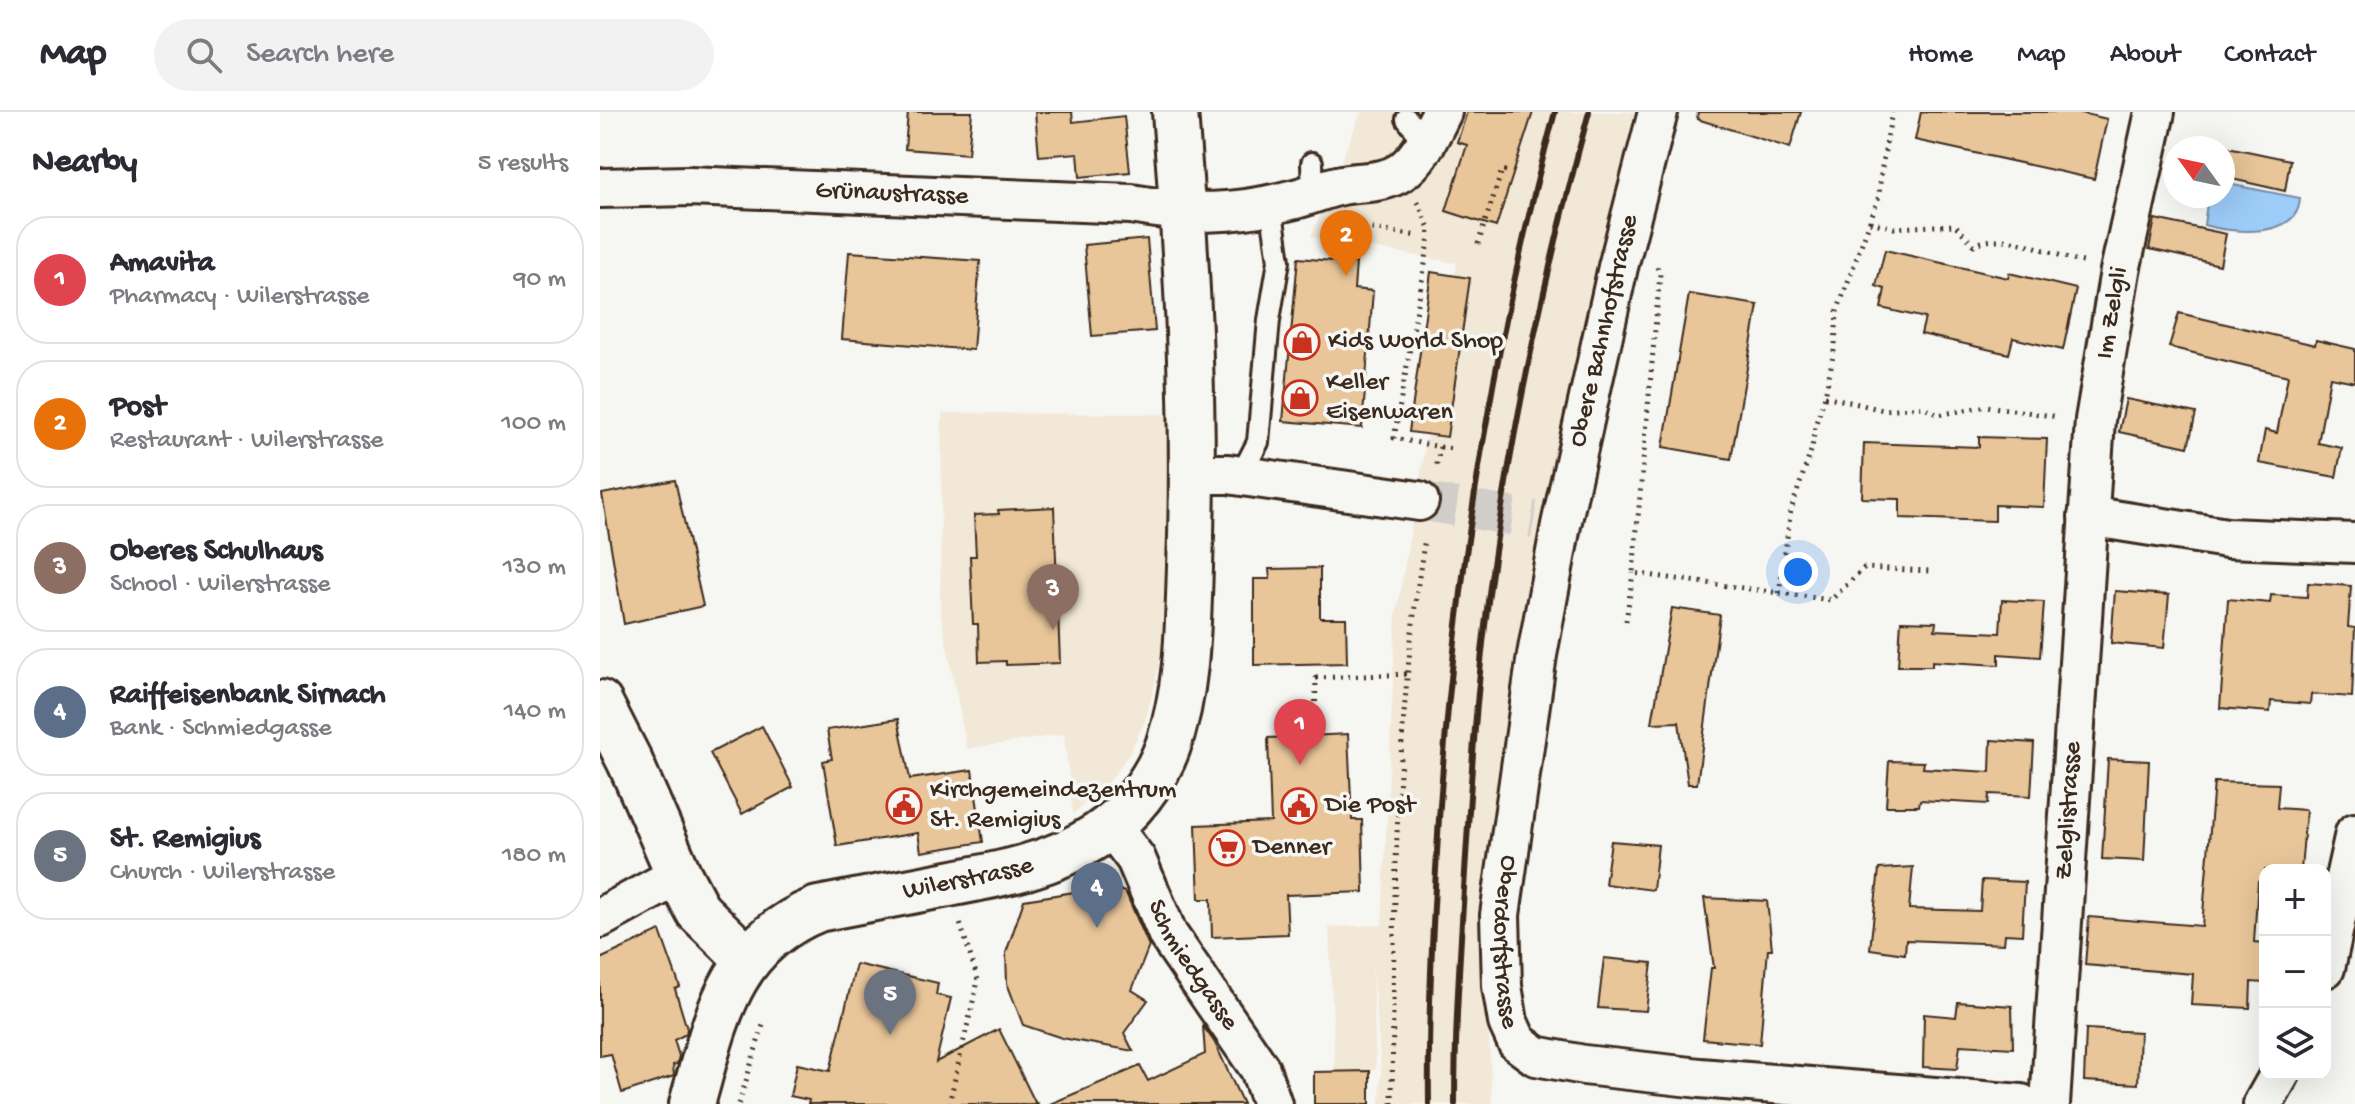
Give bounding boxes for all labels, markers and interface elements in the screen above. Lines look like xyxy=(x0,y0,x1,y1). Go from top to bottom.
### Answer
search box xyxy=(154,19,714,91)
text: Map xyxy=(40,33,106,77)
icon: search xyxy=(182,33,226,77)
text: Search here xyxy=(246,38,394,73)
text: Home xyxy=(1908,39,1973,72)
text: Map xyxy=(2017,39,2066,72)
text: About xyxy=(2110,39,2180,72)
text: Contact xyxy=(2224,39,2315,72)
north arrow xyxy=(2163,136,2235,208)
text: Nearby xyxy=(32,144,137,184)
text: 5 results xyxy=(478,149,568,180)
street label: Grünaustrasse xyxy=(815,176,970,213)
pin: 2 xyxy=(1320,210,1372,276)
street label: Obere Bahnhofstrasse xyxy=(1563,211,1647,450)
text: Amavita xyxy=(110,247,214,282)
street label: Im Zelgli xyxy=(2090,264,2136,361)
text: 1 xyxy=(55,265,65,296)
text: 90 m xyxy=(514,265,566,296)
text: Pharmacy · Wilerstrasse xyxy=(110,282,369,313)
shop icon: Kids World Shop xyxy=(1283,323,1321,361)
place label: Kids World Shop xyxy=(1328,327,1503,358)
place label: Keller Eisenwaren xyxy=(1326,368,1453,429)
shop icon: Keller Eisenwaren xyxy=(1281,379,1319,417)
text: Post xyxy=(110,391,165,426)
text: 2 xyxy=(54,409,66,440)
text: 100 m xyxy=(501,409,566,440)
text: Restaurant · Wilerstrasse xyxy=(110,426,383,457)
text: Oberes Schulhaus xyxy=(110,535,322,570)
your location xyxy=(1778,552,1818,592)
text: 3 xyxy=(53,553,67,584)
text: 130 m xyxy=(503,553,566,584)
pin: 3 xyxy=(1027,564,1079,630)
text: School · Wilerstrasse xyxy=(110,570,331,601)
text: Raiffeisenbank Sirnach xyxy=(110,679,386,714)
text: 4 xyxy=(54,697,66,728)
text: 140 m xyxy=(504,697,566,728)
pin: 1 xyxy=(1274,699,1326,765)
text: Bank · Schmiedgasse xyxy=(110,714,332,745)
street label: Zelglistrasse xyxy=(2049,740,2089,881)
place label: Kirchgemeindezentrum St. Remigius xyxy=(930,776,1176,837)
public building icon: Kirchgemeindezentrum St. Remigius xyxy=(885,787,923,825)
public building icon: Die Post xyxy=(1280,787,1318,825)
place label: Die Post xyxy=(1323,791,1418,822)
text: St. Remigius xyxy=(110,823,260,858)
supermarket icon: Denner xyxy=(1208,829,1246,867)
place label: Denner xyxy=(1251,833,1333,864)
text: 5 xyxy=(53,841,67,872)
text: 180 m xyxy=(502,841,566,872)
street label: Wilerstrasse xyxy=(900,850,1038,908)
street label: Oberdorfstrasse xyxy=(1483,853,1524,1032)
text: Church · Wilerstrasse xyxy=(110,858,335,889)
pin: 4 xyxy=(1071,862,1123,928)
map controls xyxy=(2259,864,2331,1080)
button: + xyxy=(2259,864,2331,936)
street label: Schmiedgasse xyxy=(1140,895,1245,1037)
button: − xyxy=(2259,936,2331,1008)
pin: 5 xyxy=(864,969,916,1035)
button: layers xyxy=(2259,1008,2331,1080)

